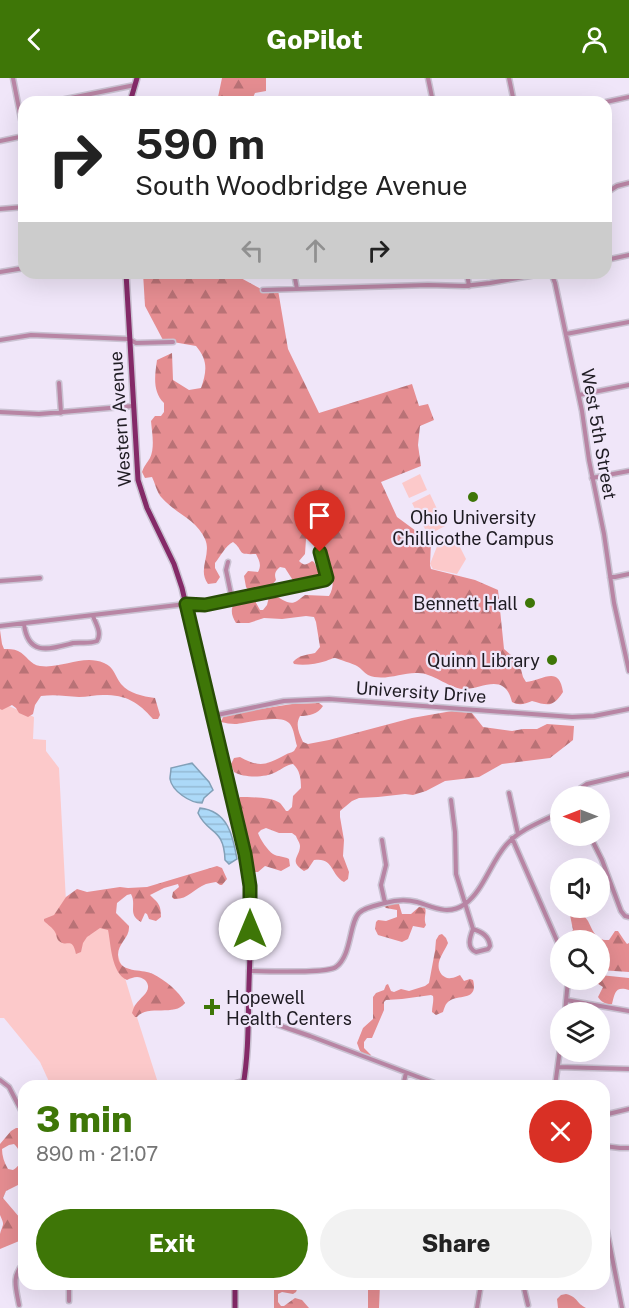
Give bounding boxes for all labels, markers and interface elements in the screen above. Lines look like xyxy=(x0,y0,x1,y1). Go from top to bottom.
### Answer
icon: back xyxy=(18,23,51,56)
text: GoPilot xyxy=(266,23,363,55)
icon: person xyxy=(578,23,611,56)
text: 590 m xyxy=(135,119,265,168)
icon: right xyxy=(36,120,114,198)
text: South Woodbridge Avenue xyxy=(135,169,468,201)
icon: left xyxy=(236,234,269,267)
icon: ahead xyxy=(299,234,332,267)
icon: right xyxy=(362,234,395,267)
street label: Western Avenue xyxy=(105,350,135,488)
street label: West 5th Street xyxy=(577,367,621,501)
pin xyxy=(294,490,345,552)
marker: Ohio University Chillicothe Campus xyxy=(466,490,480,504)
icon: arrive xyxy=(303,499,336,532)
place label: Ohio University Chillicothe Campus xyxy=(392,507,554,549)
place label: Bennett Hall xyxy=(413,593,518,614)
marker: Bennett Hall xyxy=(523,596,537,610)
place label: Quinn Library xyxy=(427,650,540,671)
marker: Quinn Library xyxy=(545,653,559,667)
street label: University Drive xyxy=(355,677,487,707)
north arrow xyxy=(550,786,610,846)
map controls xyxy=(550,786,610,1062)
button: sound xyxy=(550,858,610,918)
position arrow xyxy=(218,897,282,961)
button: search xyxy=(550,930,610,990)
place label: Hopewell Health Centers xyxy=(226,987,352,1029)
marker: Hopewell Health Centers xyxy=(203,998,221,1016)
button: layers xyxy=(550,1002,610,1062)
text: 3 min xyxy=(36,1098,133,1140)
button: close xyxy=(529,1100,592,1163)
text: 890 m · 21:07 xyxy=(36,1142,158,1166)
button: Exit xyxy=(36,1209,308,1278)
button: Share xyxy=(320,1209,592,1278)

